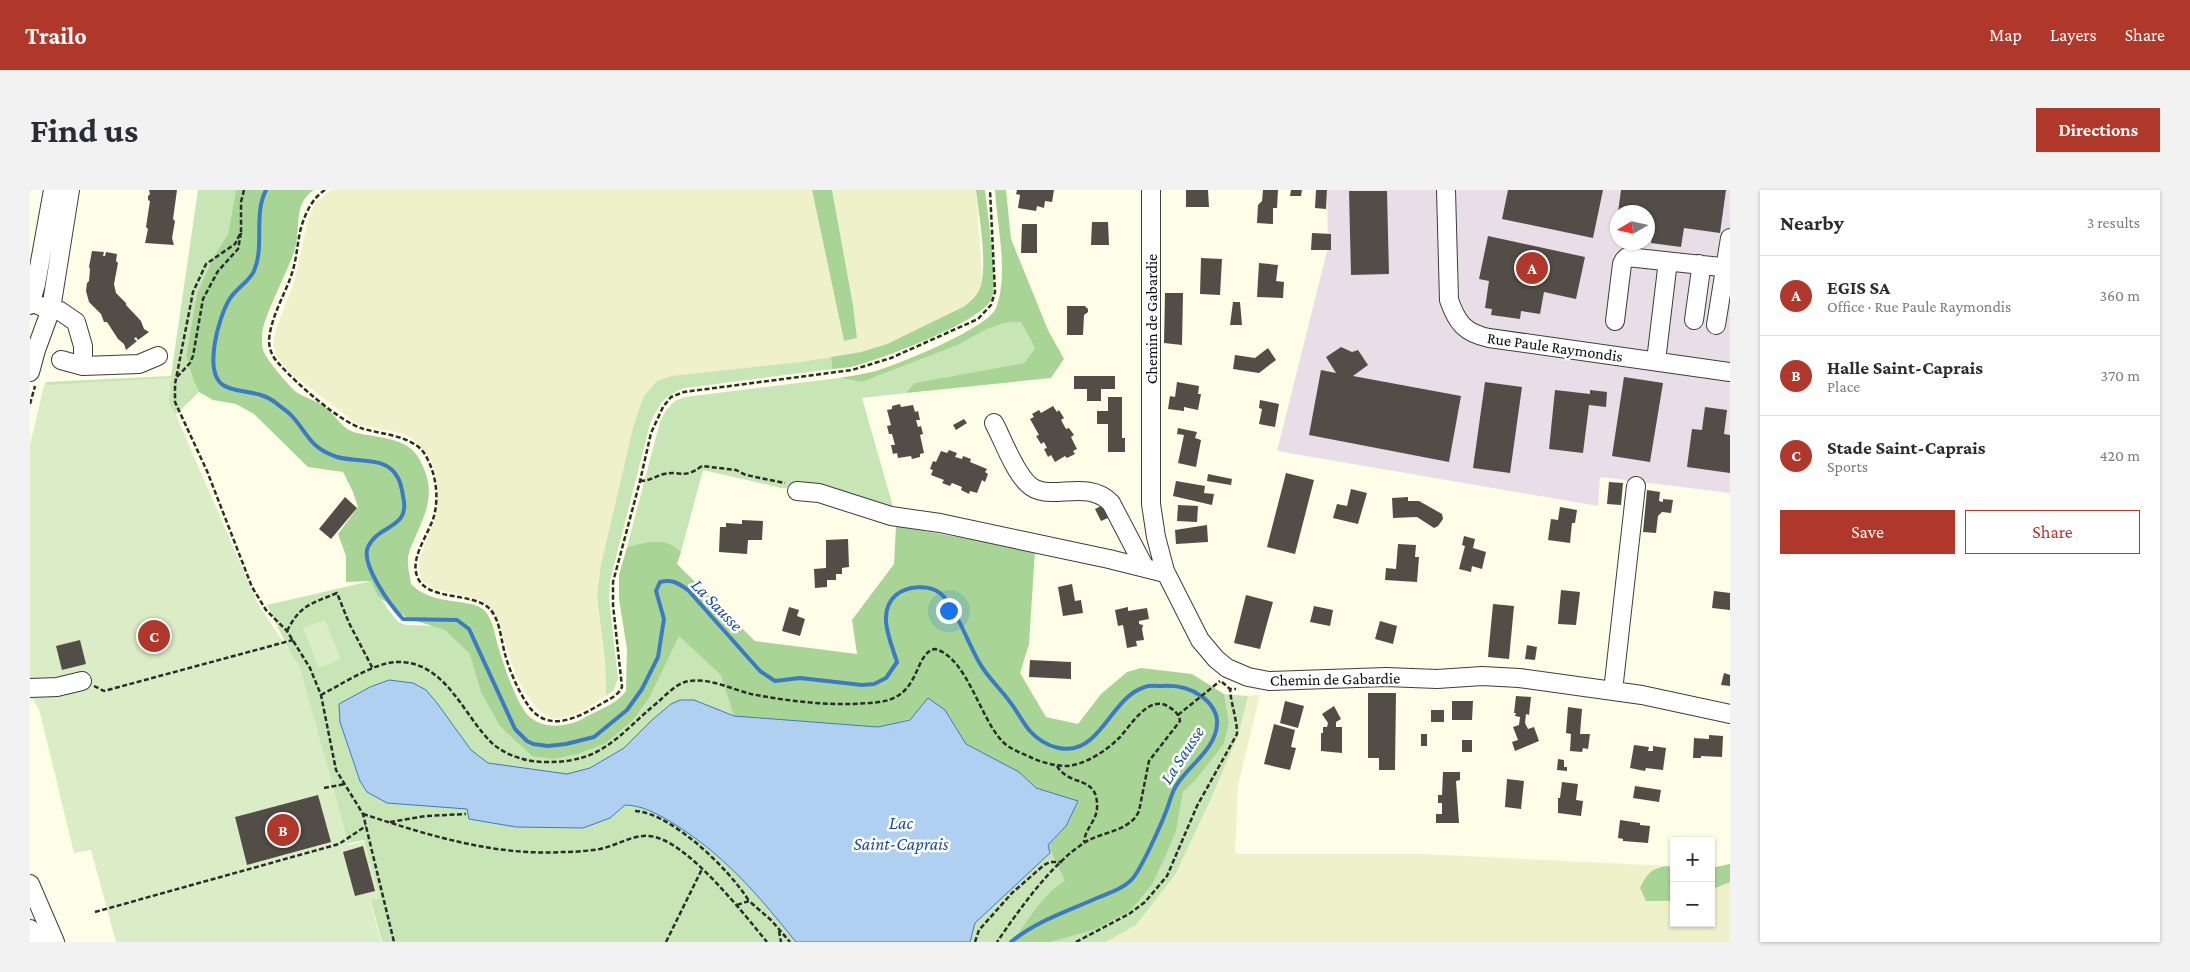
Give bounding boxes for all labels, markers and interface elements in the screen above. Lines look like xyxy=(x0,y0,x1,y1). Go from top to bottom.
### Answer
text: Trailo xyxy=(25,22,87,49)
text: Map xyxy=(1989,25,2022,45)
text: Layers xyxy=(2050,25,2097,45)
text: Share xyxy=(2125,25,2165,45)
button: Directions xyxy=(2036,108,2160,152)
text: Find us xyxy=(30,111,138,150)
north arrow xyxy=(1610,205,1655,250)
text: Nearby xyxy=(1780,211,1844,235)
text: 3 results xyxy=(2087,214,2140,231)
pin: A xyxy=(1516,249,1548,287)
street label: Chemin de Gabardie xyxy=(1143,254,1160,384)
text: EGIS SA xyxy=(1827,277,1890,298)
text: A xyxy=(1791,287,1801,304)
text: 360 m xyxy=(2099,287,2140,304)
text: Office · Rue Paule Raymondis xyxy=(1827,298,2011,315)
street label: Rue Paule Raymondis xyxy=(1486,329,1624,366)
text: Halle Saint-Caprais xyxy=(1827,357,1983,378)
text: B xyxy=(1791,367,1801,384)
text: 370 m xyxy=(2101,367,2140,384)
text: Place xyxy=(1827,378,1860,395)
text: Stade Saint-Caprais xyxy=(1827,437,1986,458)
text: C xyxy=(1791,447,1801,464)
text: 420 m xyxy=(2099,447,2140,464)
text: Sports xyxy=(1827,458,1868,475)
button: Save xyxy=(1780,510,1955,554)
button: Share xyxy=(1965,510,2140,554)
water label: La Sausse xyxy=(687,575,747,635)
your location xyxy=(936,598,962,624)
pin: C xyxy=(138,617,170,655)
street label: Chemin de Gabardie xyxy=(1270,669,1400,689)
water label: La Sausse xyxy=(1156,722,1208,788)
pin: B xyxy=(267,811,299,849)
water label: Lac Saint-Caprais xyxy=(853,813,949,854)
map controls xyxy=(1670,837,1715,927)
button: + xyxy=(1670,837,1715,882)
button: − xyxy=(1670,882,1715,927)

